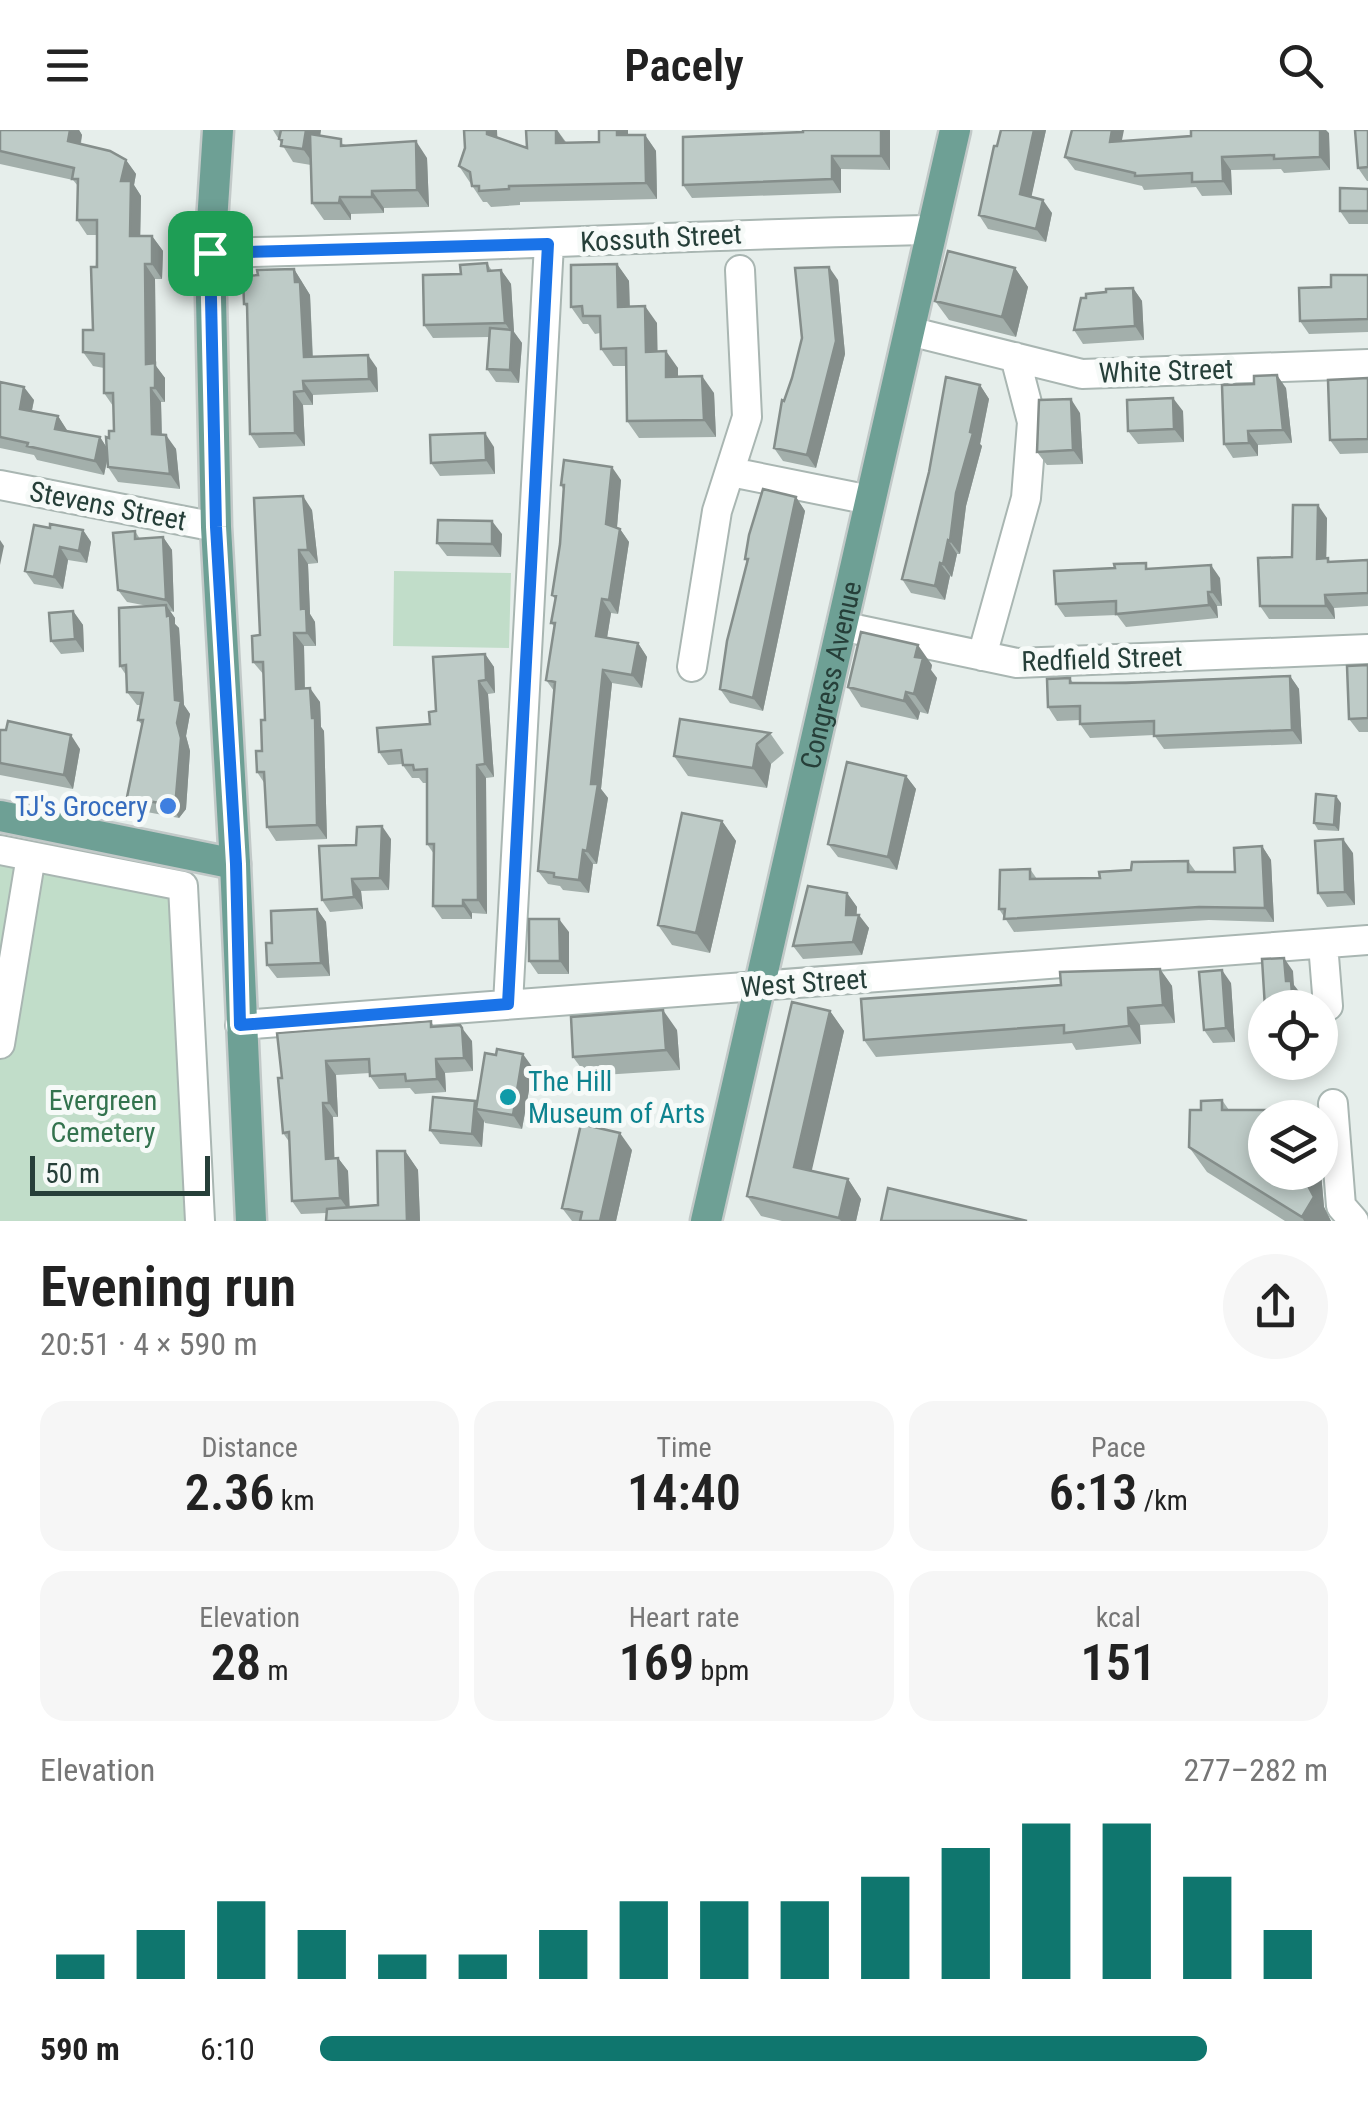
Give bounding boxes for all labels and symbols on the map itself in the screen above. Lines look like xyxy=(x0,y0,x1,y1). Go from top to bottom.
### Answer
pin xyxy=(168,211,253,296)
street label: Kossuth Street xyxy=(579,217,743,259)
street label: White Street xyxy=(1098,352,1234,390)
street label: Stevens Street xyxy=(27,475,189,537)
street label: Congress Avenue xyxy=(793,578,868,772)
street label: Redfield Street xyxy=(1021,640,1183,678)
place label: TJ's Grocery xyxy=(15,790,148,823)
marker: TJ's Grocery xyxy=(157,795,179,817)
street label: West Street xyxy=(739,962,869,1004)
place label: The Hill Museum of Arts xyxy=(528,1065,705,1130)
park label: Evergreen Cemetery xyxy=(49,1084,157,1149)
marker: The Hill Museum of Arts xyxy=(497,1086,519,1108)
scale bar xyxy=(30,1151,210,1196)

